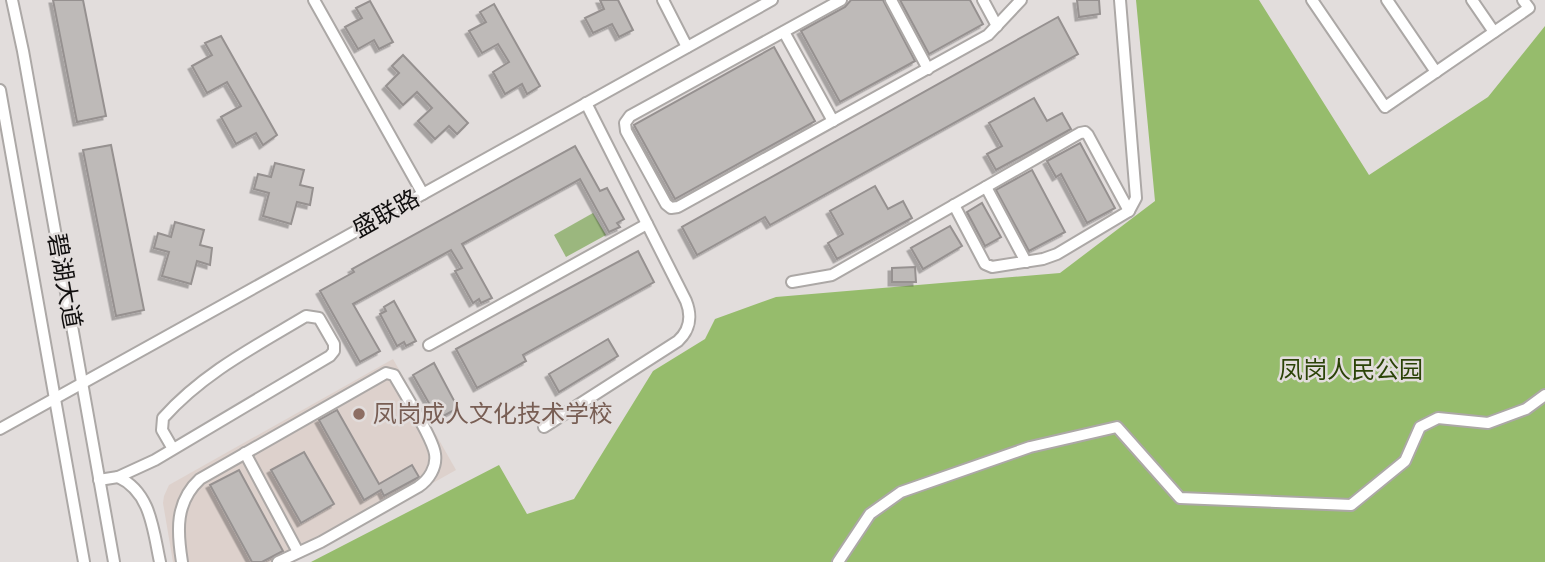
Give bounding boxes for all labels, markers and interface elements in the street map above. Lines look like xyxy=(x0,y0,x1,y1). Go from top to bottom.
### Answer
street label: 盛联路 xyxy=(346,181,426,247)
street label: 碧湖大道 xyxy=(38,231,90,331)
park label: 凤岗人民公园 xyxy=(1279,353,1423,388)
place label: 凤岗成人文化技术学校 xyxy=(373,397,613,432)
marker: 凤岗成人文化技术学校 xyxy=(351,406,367,422)

